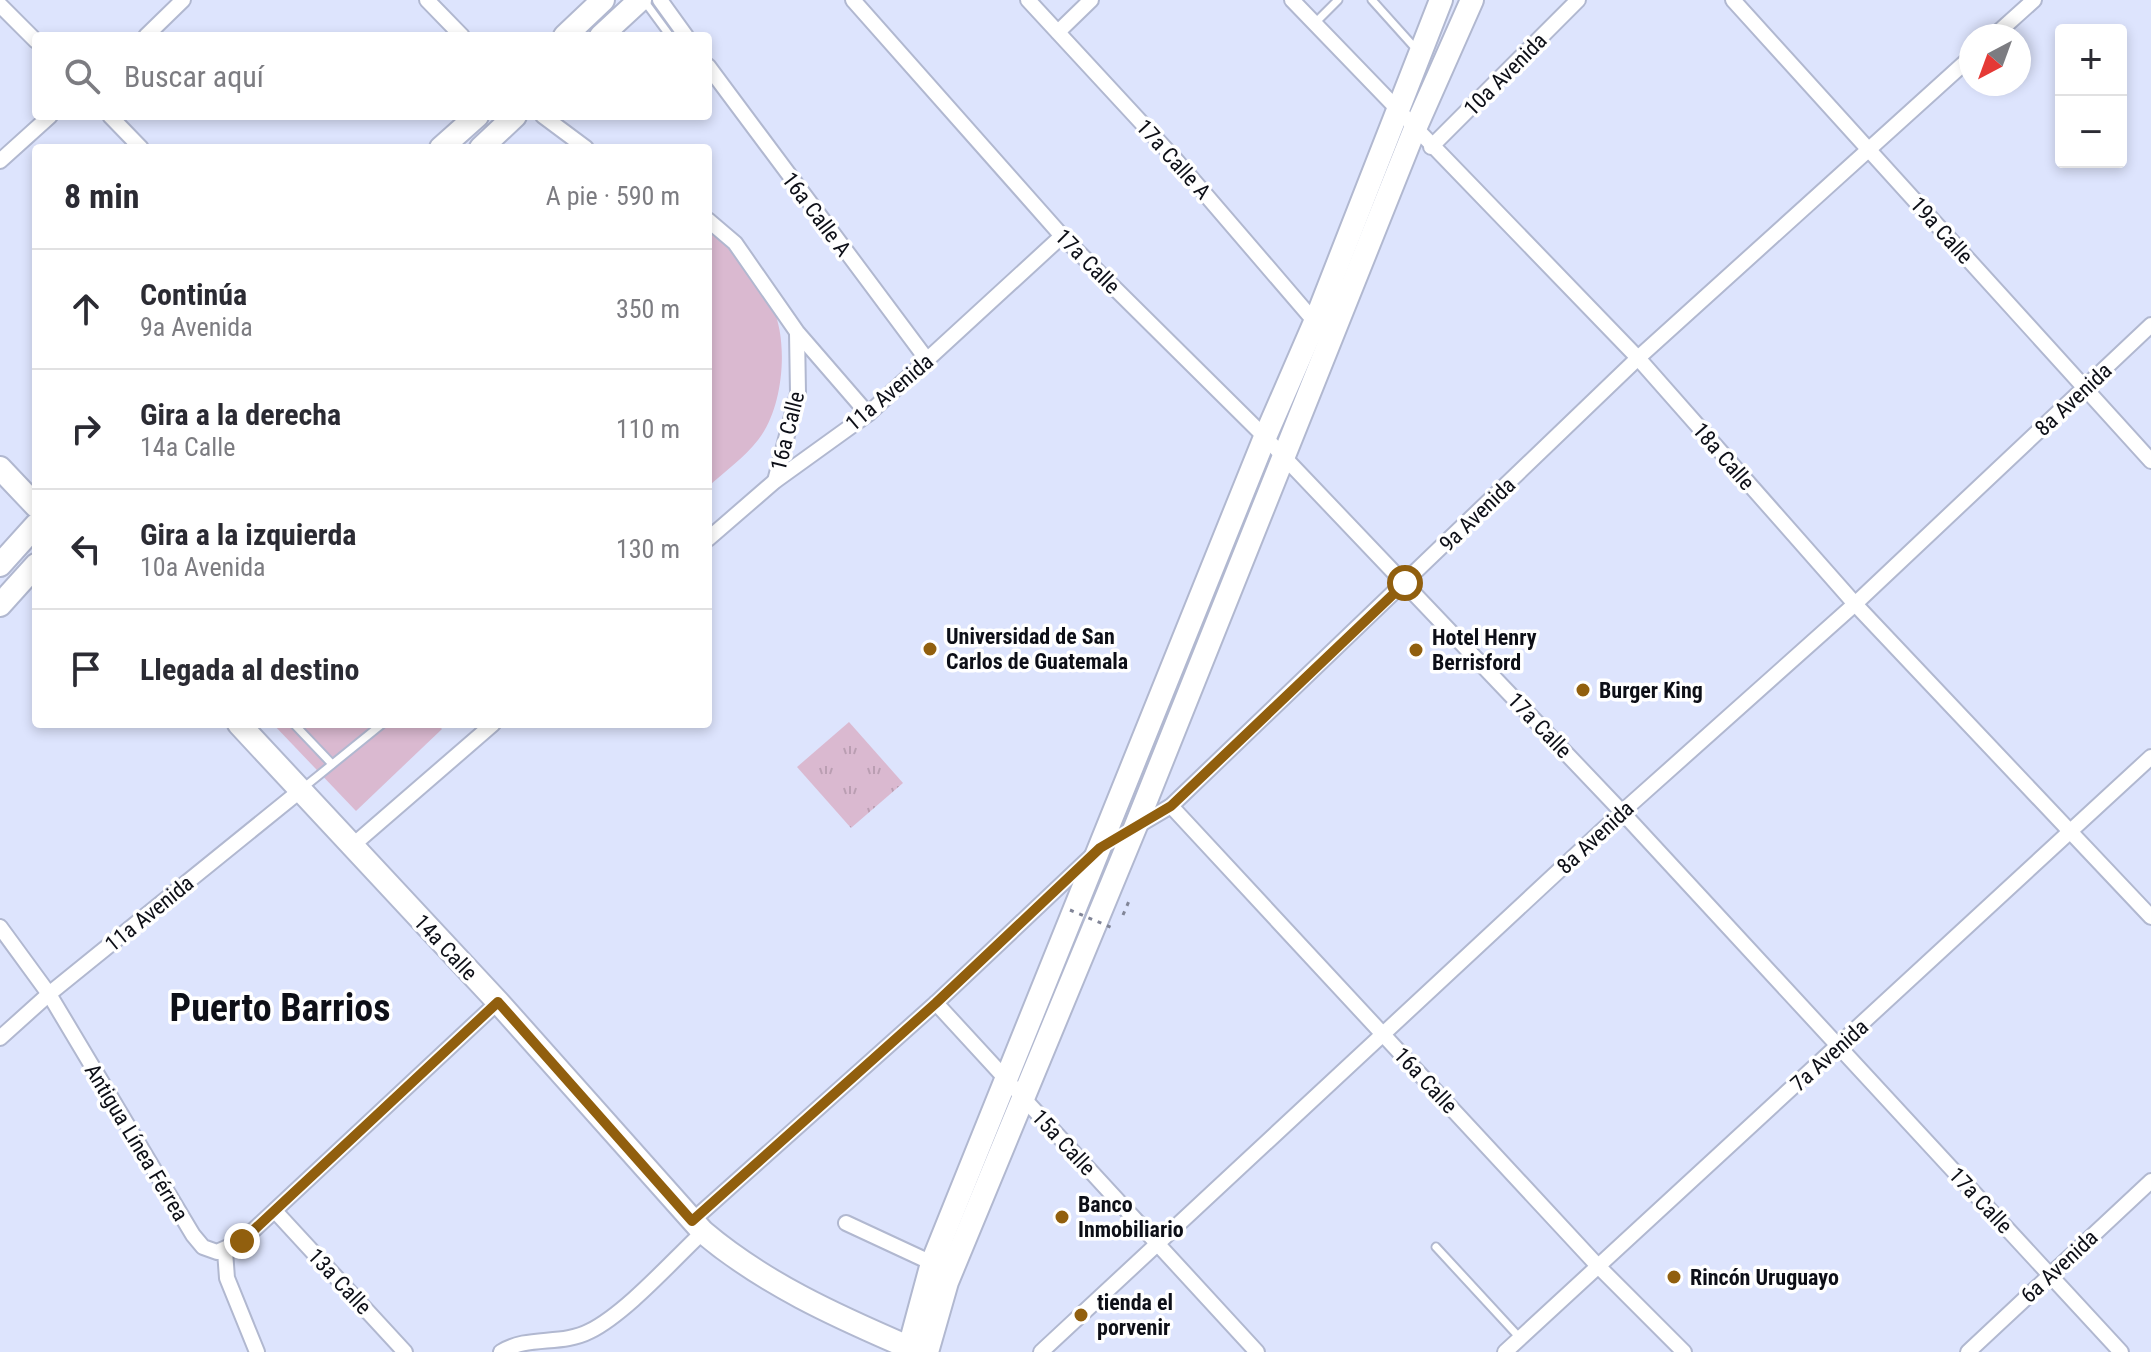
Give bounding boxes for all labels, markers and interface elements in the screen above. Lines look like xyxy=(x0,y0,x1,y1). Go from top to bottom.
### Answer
north arrow xyxy=(1959,24,2031,96)
map controls xyxy=(2055,24,2127,168)
button: + xyxy=(2055,24,2127,96)
street label: 10a Avenida xyxy=(1459,28,1552,121)
search box xyxy=(32,32,712,120)
icon: search xyxy=(60,54,104,98)
text: Buscar aquí xyxy=(124,59,264,94)
button: − xyxy=(2055,96,2127,168)
street label: 17a Calle A xyxy=(1131,114,1216,205)
street label: 16a Calle A xyxy=(777,167,856,261)
text: 8 min xyxy=(64,176,140,216)
text: A pie · 590 m xyxy=(546,181,680,211)
street label: 19a Calle xyxy=(1905,192,1978,269)
street label: 17a Calle xyxy=(1050,224,1125,299)
text: Continúa xyxy=(140,277,247,312)
icon: ahead xyxy=(64,287,108,331)
text: 350 m xyxy=(616,294,680,324)
text: 9a Avenida xyxy=(140,312,253,342)
street label: 11a Avenida xyxy=(841,349,938,436)
street label: 8a Avenida xyxy=(2030,358,2117,441)
street label: 16a Calle xyxy=(766,389,809,473)
text: Gira a la derecha xyxy=(140,397,341,432)
icon: right xyxy=(64,407,108,451)
text: 110 m xyxy=(616,414,680,444)
street label: 18a Calle xyxy=(1688,418,1760,495)
text: 14a Calle xyxy=(140,432,235,462)
street label: 9a Avenida xyxy=(1434,472,1520,556)
text: Gira a la izquierda xyxy=(140,517,356,552)
icon: left xyxy=(64,527,108,571)
text: 130 m xyxy=(616,534,680,564)
text: 10a Avenida xyxy=(140,552,266,582)
route start xyxy=(1387,565,1423,601)
place label: Universidad de San Carlos de Guatemala xyxy=(946,624,1128,674)
place label: Hotel Henry Berrisford xyxy=(1432,625,1537,675)
marker: Universidad de San Carlos de Guatemala xyxy=(921,640,939,658)
marker: Hotel Henry Berrisford xyxy=(1407,641,1425,659)
icon: arrive xyxy=(64,647,108,691)
text: Llegada al destino xyxy=(140,652,359,687)
place label: Burger King xyxy=(1599,678,1703,703)
marker: Burger King xyxy=(1574,681,1592,699)
street label: 17a Calle xyxy=(1503,688,1577,763)
street label: 8a Avenida xyxy=(1552,796,1639,879)
street label: 11a Avenida xyxy=(100,870,198,957)
street label: 14a Calle xyxy=(409,909,482,985)
district label: Puerto Barrios xyxy=(170,986,390,1030)
street label: 7a Avenida xyxy=(1786,1014,1873,1097)
street label: 16a Calle xyxy=(1389,1042,1462,1118)
street label: Antigua Línea Férrea xyxy=(80,1059,193,1225)
street label: 15a Calle xyxy=(1027,1104,1100,1180)
street label: 17a Calle xyxy=(1944,1162,2017,1238)
place label: Banco Inmobiliario xyxy=(1078,1192,1184,1242)
marker: Banco Inmobiliario xyxy=(1053,1208,1071,1226)
route end xyxy=(224,1223,260,1259)
street label: 6a Avenida xyxy=(2016,1225,2103,1308)
street label: 13a Calle xyxy=(303,1243,376,1319)
place label: Rincón Uruguayo xyxy=(1690,1265,1839,1290)
marker: Rincón Uruguayo xyxy=(1665,1268,1683,1286)
place label: tienda el porvenir xyxy=(1097,1290,1173,1340)
marker: tienda el porvenir xyxy=(1072,1306,1090,1324)

